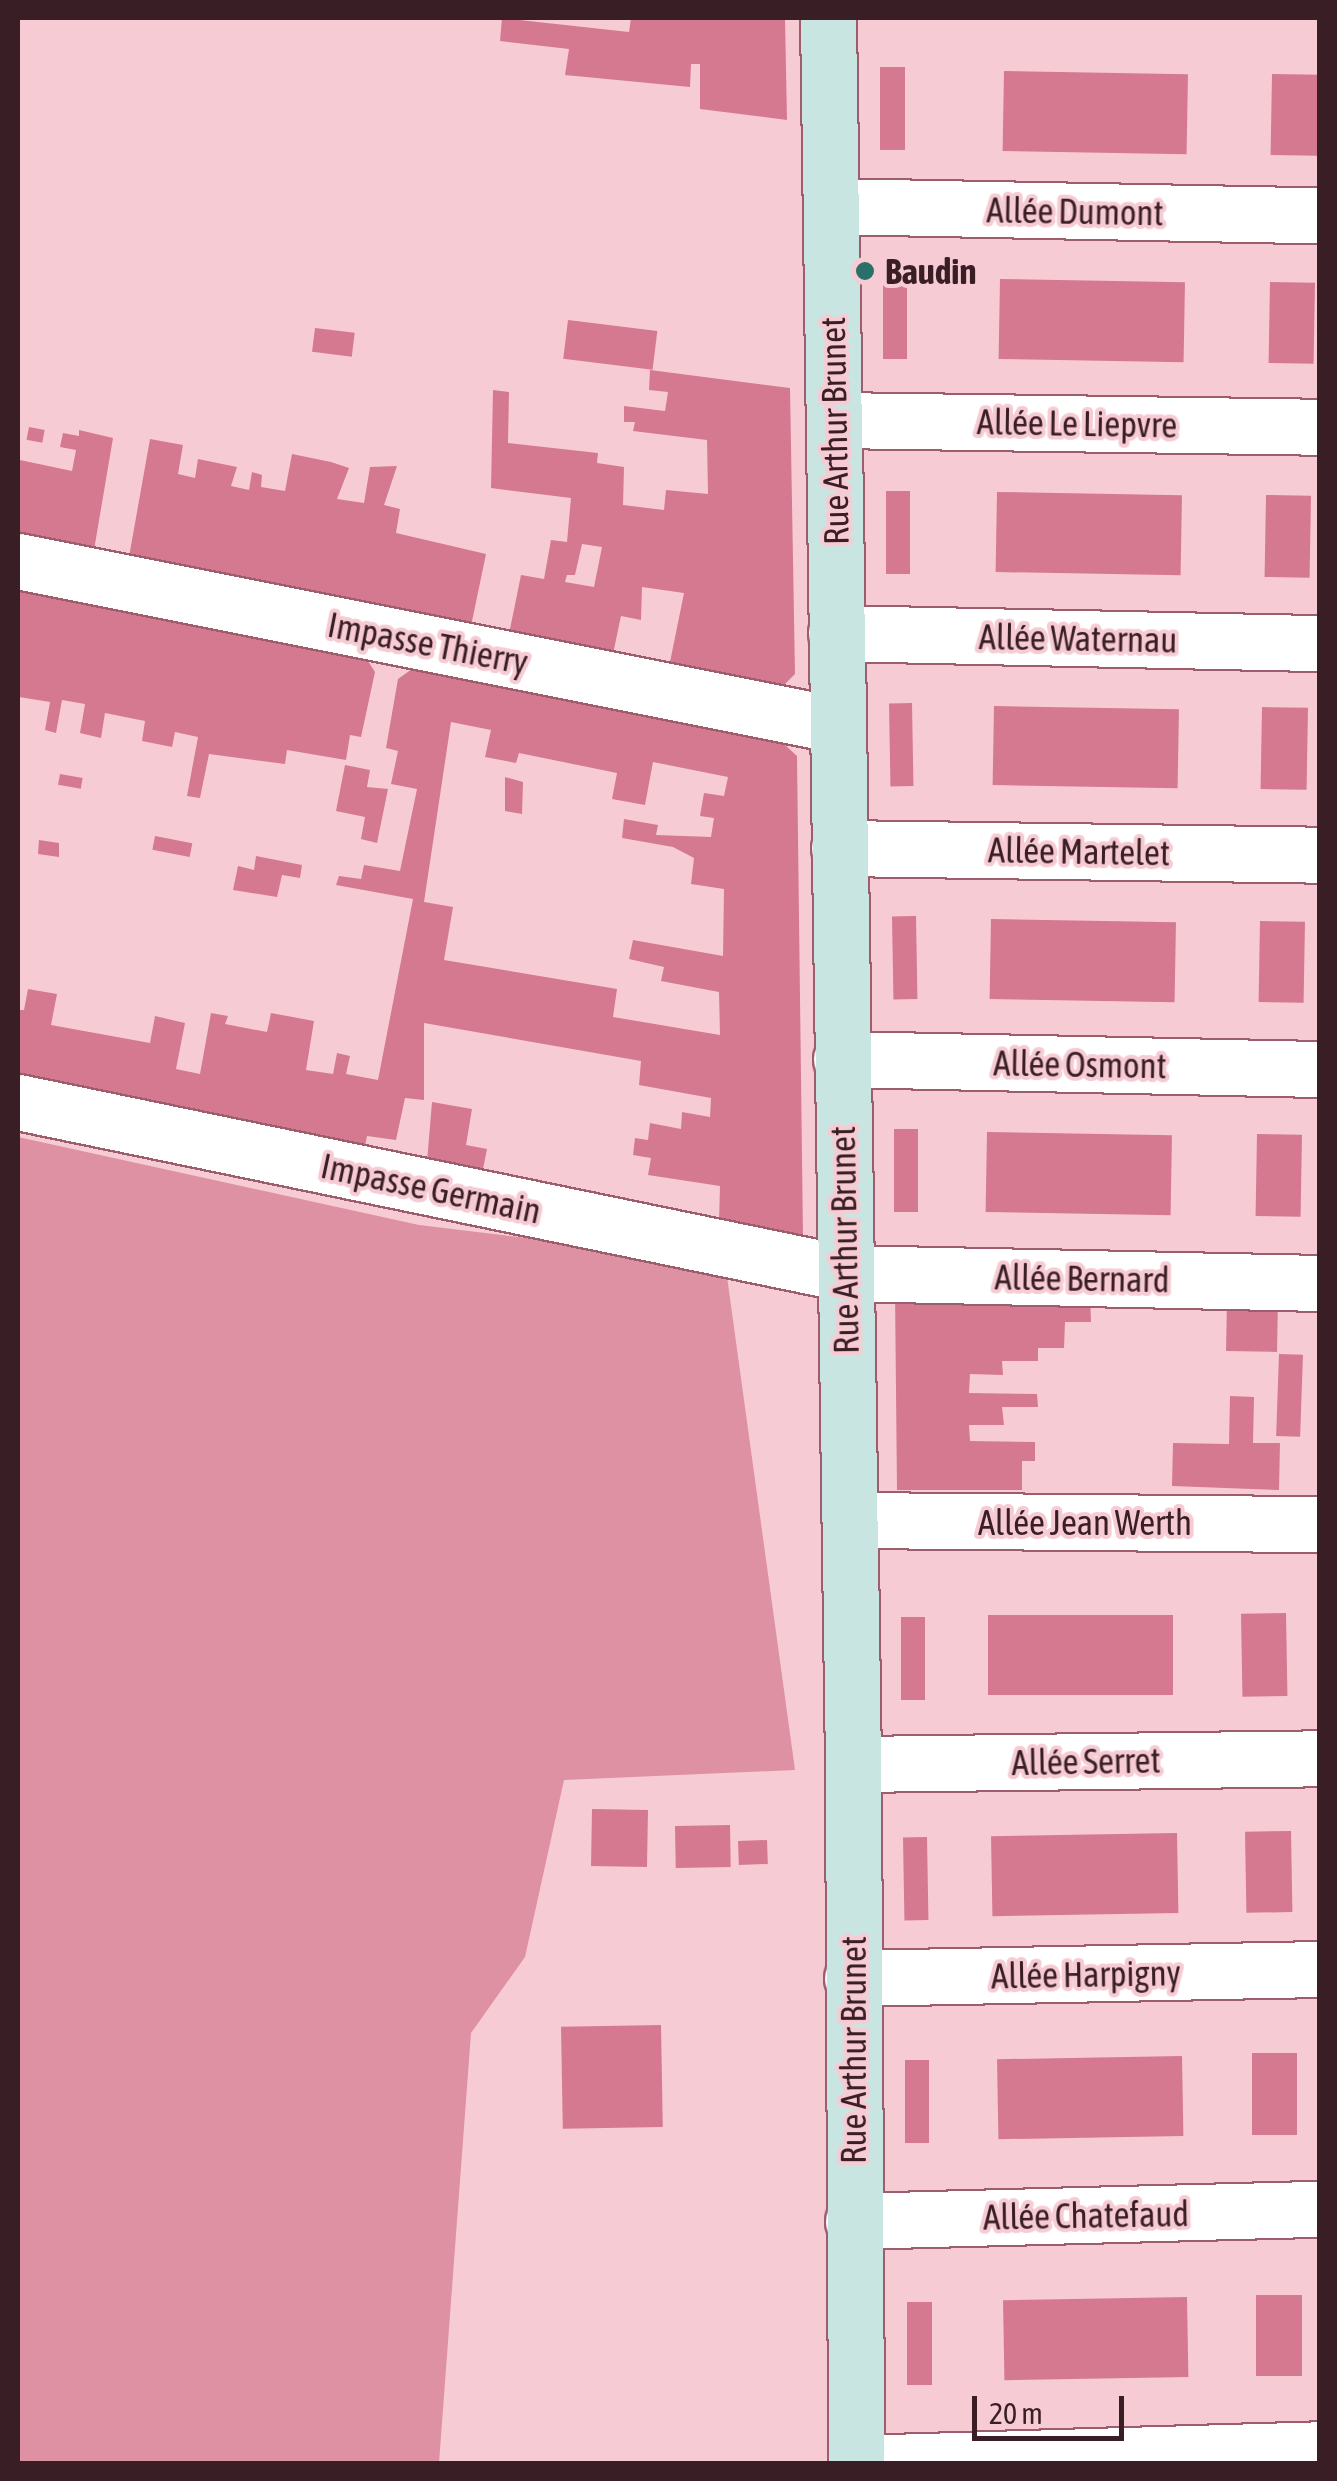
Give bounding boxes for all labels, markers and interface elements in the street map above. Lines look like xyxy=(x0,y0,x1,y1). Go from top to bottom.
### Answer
street label: Allée Dumont xyxy=(986,188,1164,234)
place label: Baudin xyxy=(885,250,976,292)
marker: Baudin xyxy=(854,260,876,282)
street label: Rue Arthur Brunet xyxy=(811,317,857,545)
street label: Allée Le Liepvre xyxy=(976,400,1178,446)
street label: Impasse Thierry xyxy=(324,603,532,683)
street label: Allée Waternau xyxy=(978,615,1178,661)
street label: Allée Martelet xyxy=(988,828,1170,874)
street label: Allée Osmont xyxy=(993,1041,1167,1087)
street label: Rue Arthur Brunet xyxy=(821,1126,867,1354)
street label: Impasse Germain xyxy=(317,1144,545,1232)
street label: Allée Bernard xyxy=(994,1255,1170,1301)
street label: Allée Jean Werth xyxy=(978,1501,1192,1543)
street label: Allée Serret xyxy=(1011,1739,1161,1783)
street label: Rue Arthur Brunet xyxy=(832,1936,874,2164)
street label: Allée Harpigny xyxy=(991,1951,1181,1997)
street label: Allée Chatefaud xyxy=(983,2192,1189,2238)
scale bar xyxy=(977,2376,1130,2438)
text: 20 m xyxy=(989,2396,1043,2430)

